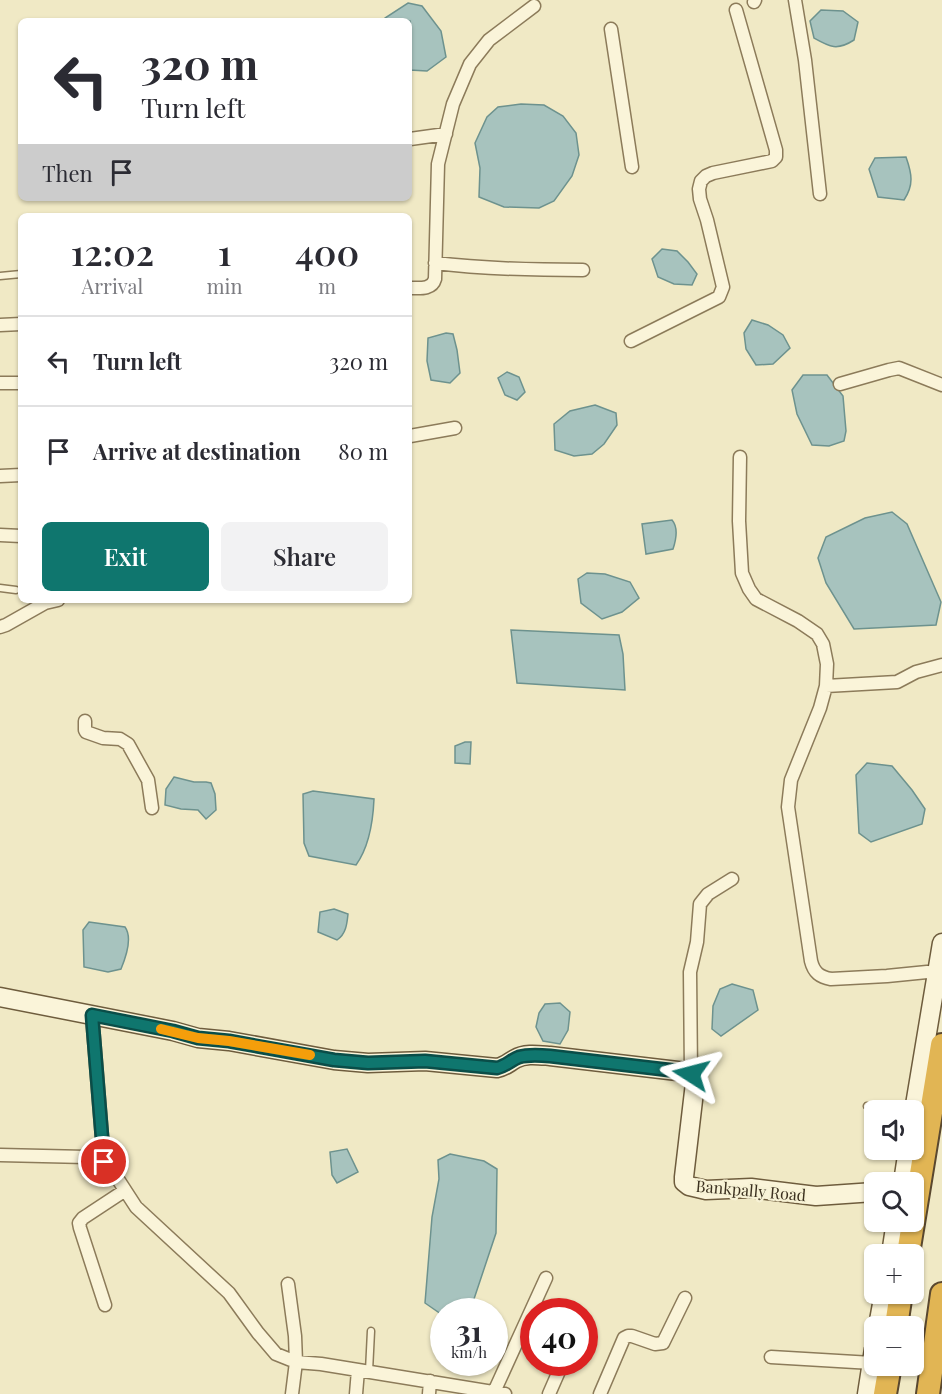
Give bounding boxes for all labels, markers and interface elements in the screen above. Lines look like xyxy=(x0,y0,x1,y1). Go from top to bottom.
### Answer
text: 320 m xyxy=(141,35,258,91)
icon: left xyxy=(42,42,120,120)
text: Turn left xyxy=(141,89,245,125)
icon: arrive xyxy=(105,156,138,189)
text: Then xyxy=(42,158,93,188)
text: 12:02 xyxy=(71,227,154,275)
text: 1 xyxy=(218,227,231,275)
text: 400 xyxy=(295,227,359,275)
text: Arrival xyxy=(82,272,143,299)
text: min xyxy=(207,272,242,299)
text: m xyxy=(318,272,336,299)
icon: left xyxy=(42,345,75,378)
text: Turn left xyxy=(93,346,182,376)
text: 320 m xyxy=(329,346,388,376)
icon: arrive xyxy=(42,435,75,468)
text: Arrive at destination xyxy=(93,436,301,466)
text: 80 m xyxy=(338,436,388,466)
button: Exit xyxy=(42,522,209,591)
button: Share xyxy=(221,522,388,591)
position arrow xyxy=(659,1042,723,1106)
map controls xyxy=(864,1100,924,1376)
button: sound xyxy=(864,1100,924,1160)
pin xyxy=(78,1136,129,1187)
icon: arrive xyxy=(87,1145,120,1178)
button: search xyxy=(864,1172,924,1232)
street label: Bankpally Road xyxy=(695,1175,807,1205)
button: + xyxy=(864,1244,924,1304)
speed limit sign: 40 xyxy=(520,1298,598,1376)
text: 31 xyxy=(456,1310,482,1350)
button: − xyxy=(864,1316,924,1376)
text: km/h xyxy=(451,1342,487,1362)

